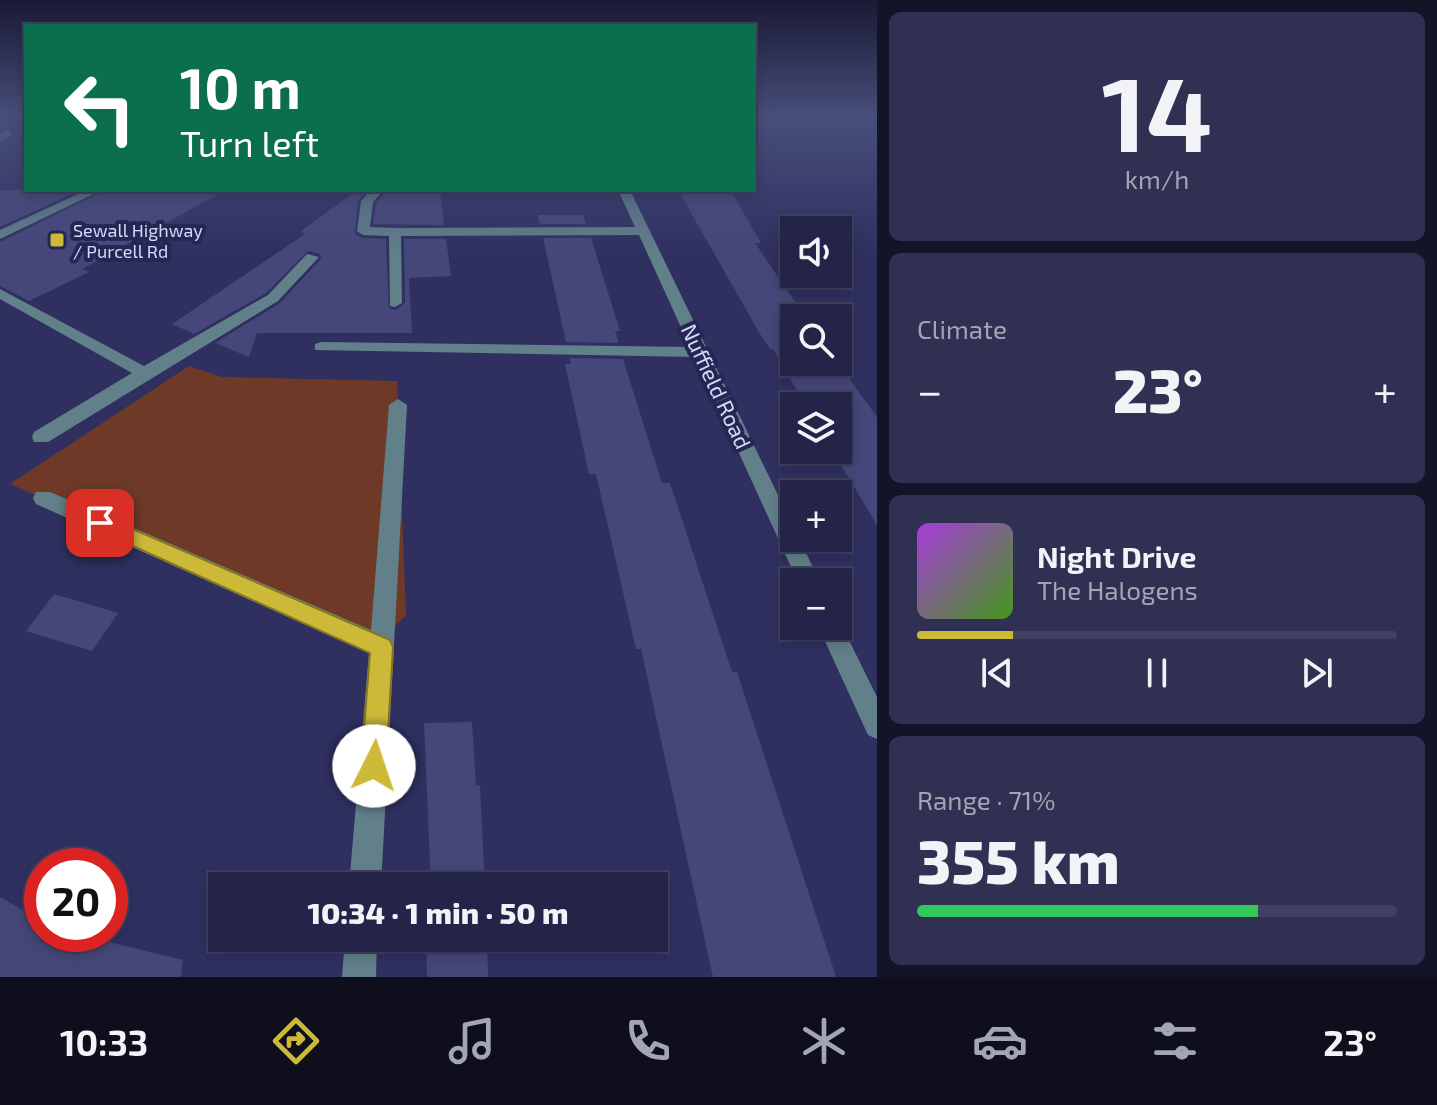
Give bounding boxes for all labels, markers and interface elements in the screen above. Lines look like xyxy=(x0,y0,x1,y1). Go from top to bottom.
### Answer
text: 14 xyxy=(1101,48,1213,173)
text: 10 m xyxy=(180,53,301,120)
icon: left xyxy=(48,56,152,160)
text: Turn left xyxy=(180,121,319,164)
text: km/h xyxy=(1125,163,1189,194)
map controls xyxy=(780,216,852,640)
button: sound xyxy=(780,216,852,288)
place label: Sewall Highway / Purcell Rd xyxy=(73,219,203,262)
marker: Sewall Highway / Purcell Rd xyxy=(48,231,66,249)
button: search xyxy=(780,304,852,376)
text: Climate xyxy=(917,313,1007,344)
street label: Nuffield Road xyxy=(677,319,757,453)
text: 23° xyxy=(1113,353,1203,425)
text: − xyxy=(917,363,943,416)
text: + xyxy=(1373,363,1397,416)
button: layers xyxy=(780,392,852,464)
button: + xyxy=(780,480,852,552)
pin xyxy=(66,489,134,557)
icon: arrive xyxy=(78,501,122,545)
text: Night Drive xyxy=(1037,538,1196,574)
button: − xyxy=(780,568,852,640)
text: The Halogens xyxy=(1037,574,1198,605)
icon: previous xyxy=(975,651,1019,695)
icon: pause xyxy=(1135,651,1179,695)
icon: next xyxy=(1295,651,1339,695)
position arrow xyxy=(332,724,416,808)
text: Range · 71% xyxy=(917,784,1055,815)
text: 355 km xyxy=(917,824,1120,896)
speed limit sign: 20 xyxy=(24,848,128,952)
text: 10:34 · 1 min · 50 m xyxy=(307,894,569,930)
icon: directions xyxy=(268,1013,324,1069)
icon: music xyxy=(444,1013,500,1069)
icon: phone xyxy=(620,1013,676,1069)
icon: climate xyxy=(796,1013,852,1069)
icon: car xyxy=(972,1013,1028,1069)
icon: filters xyxy=(1147,1013,1203,1069)
text: 10:33 xyxy=(60,1020,148,1063)
text: 23° xyxy=(1323,1020,1377,1063)

